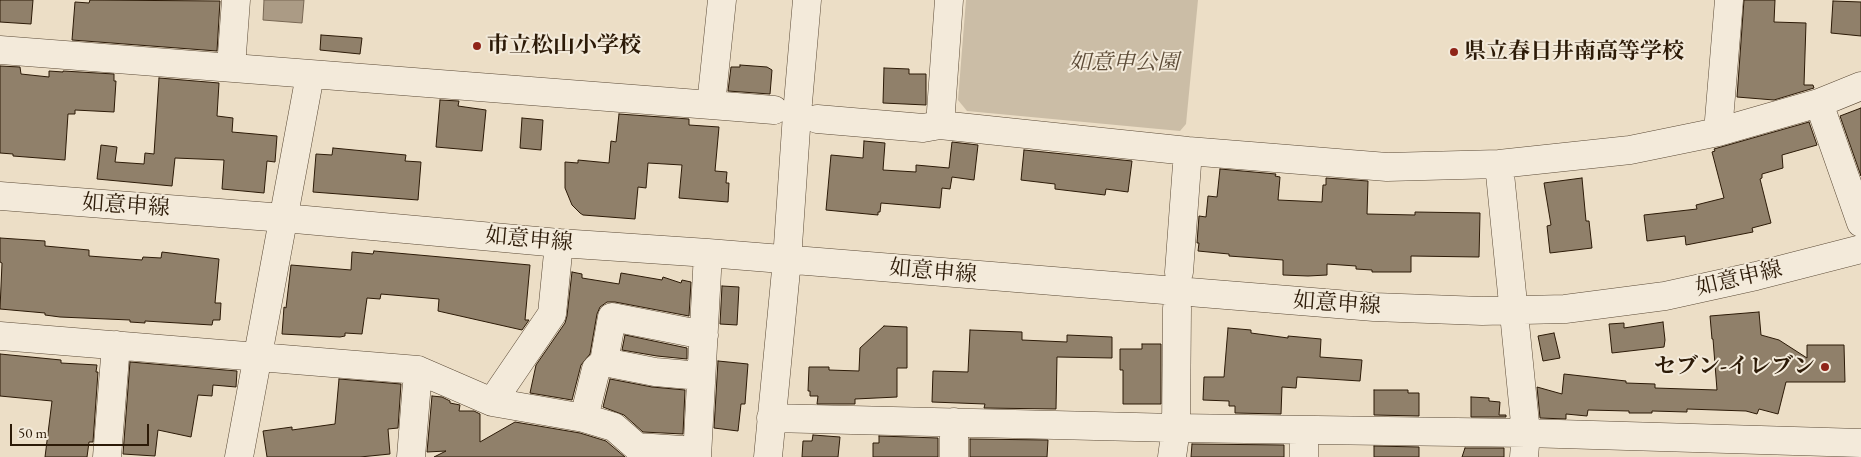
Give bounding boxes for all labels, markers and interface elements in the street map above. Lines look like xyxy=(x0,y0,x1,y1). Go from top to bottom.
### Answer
place label: 市立松山小学校 xyxy=(487,33,641,59)
place label: 県立春日井南高等学校 xyxy=(1464,39,1684,65)
marker: 市立松山小学校 xyxy=(471,40,483,52)
marker: 県立春日井南高等学校 xyxy=(1448,46,1460,58)
park label: 如意申公園 xyxy=(1069,50,1179,76)
street label: 如意申線 xyxy=(81,190,171,222)
street label: 如意申線 xyxy=(484,223,574,257)
street label: 如意申線 xyxy=(888,255,978,289)
street label: 如意申線 xyxy=(1693,256,1785,302)
street label: 如意申線 xyxy=(1292,288,1382,320)
place label: セブン-イレブン xyxy=(1654,354,1815,380)
marker: セブン-イレブン xyxy=(1819,361,1831,373)
scale bar xyxy=(12,414,151,446)
text: 50 m xyxy=(18,423,47,442)

